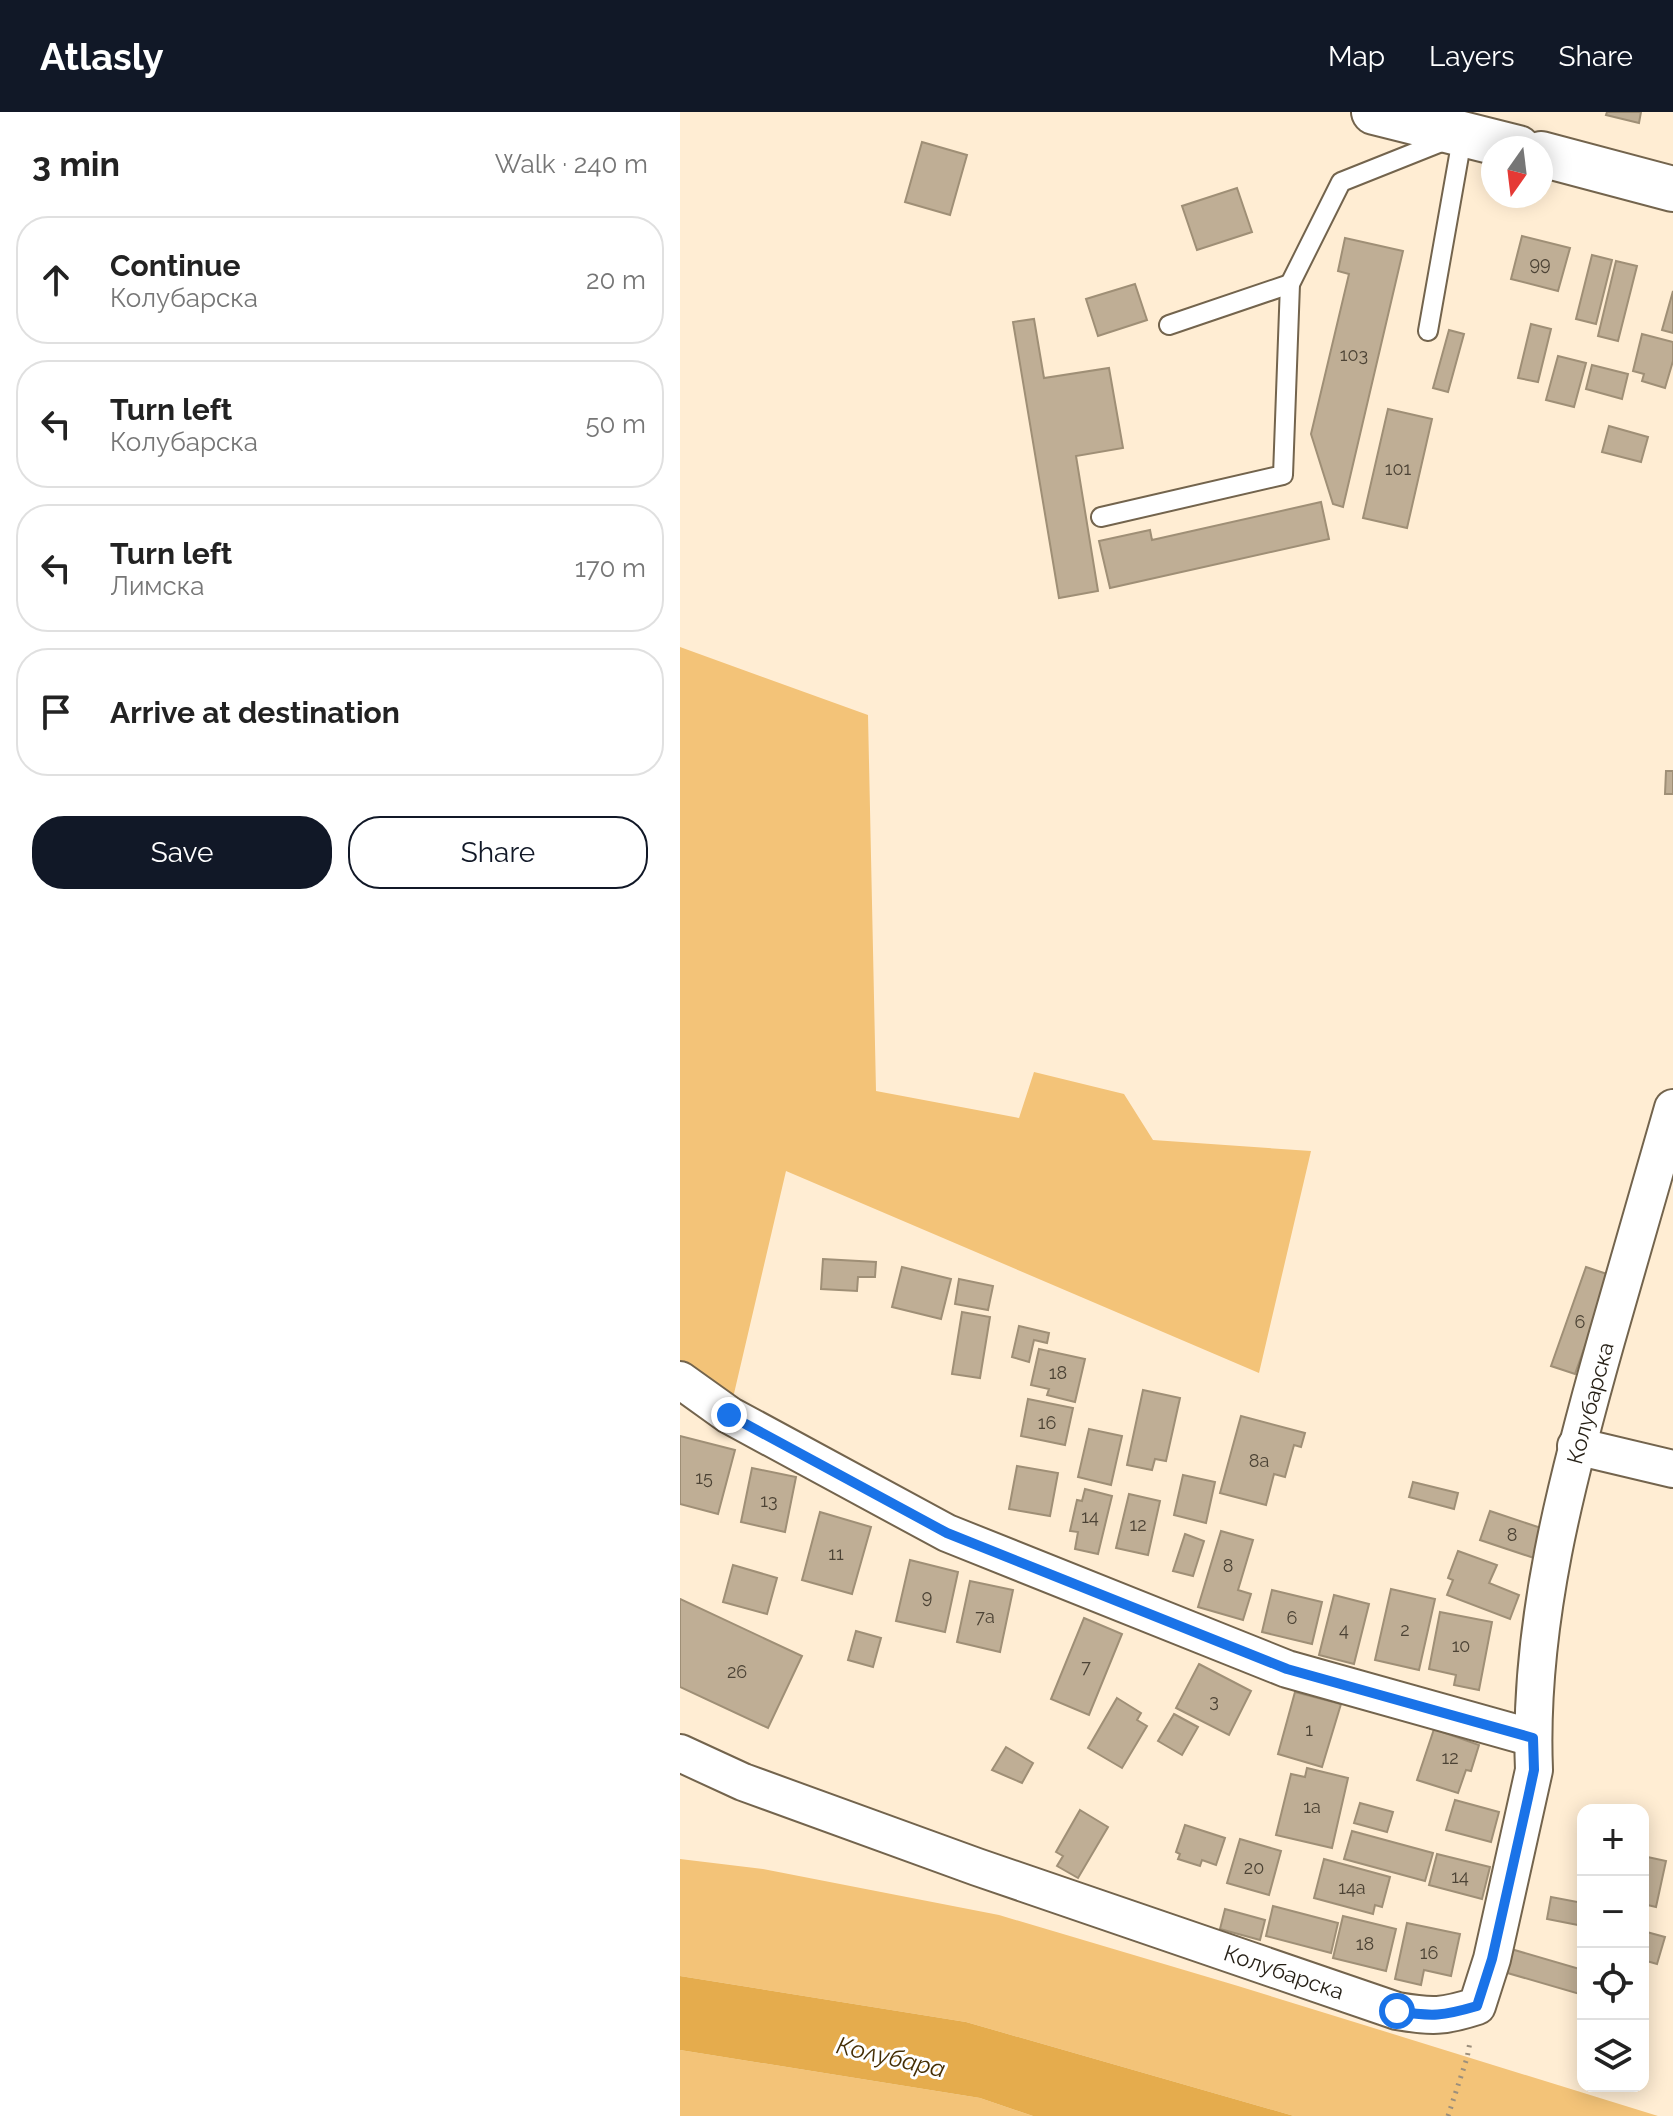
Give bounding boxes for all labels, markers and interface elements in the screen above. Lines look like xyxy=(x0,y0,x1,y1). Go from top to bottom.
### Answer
text: Atlasly xyxy=(40,34,164,79)
text: Map xyxy=(1328,40,1385,73)
text: Layers xyxy=(1429,40,1515,73)
text: Share xyxy=(1559,40,1633,73)
north arrow xyxy=(1481,136,1553,208)
text: 3 min xyxy=(32,144,120,184)
text: Walk · 240 m xyxy=(495,149,648,179)
text: Continue xyxy=(110,248,241,283)
house number: 99 xyxy=(1529,253,1551,274)
icon: ahead xyxy=(34,258,78,302)
text: 20 m xyxy=(586,265,646,295)
text: Колубарска xyxy=(110,283,258,313)
house number: 103 xyxy=(1340,344,1368,365)
text: Turn left xyxy=(110,392,232,427)
icon: left xyxy=(34,402,78,446)
text: 50 m xyxy=(585,409,646,439)
text: Колубарска xyxy=(110,427,258,457)
house number: 101 xyxy=(1385,458,1412,479)
text: Turn left xyxy=(110,536,232,571)
icon: left xyxy=(34,546,78,590)
text: 170 m xyxy=(575,553,646,583)
text: Лимска xyxy=(110,571,204,601)
icon: arrive xyxy=(34,690,78,734)
text: Arrive at destination xyxy=(110,695,400,730)
button: Save xyxy=(32,816,332,889)
button: Share xyxy=(348,816,648,889)
house number: 6 xyxy=(1575,1311,1586,1332)
street label: Колубарска xyxy=(1561,1339,1619,1467)
house number: 18 xyxy=(1049,1362,1067,1383)
route end xyxy=(711,1397,747,1433)
house number: 16 xyxy=(1038,1412,1056,1433)
house number: 8a xyxy=(1249,1450,1269,1471)
house number: 15 xyxy=(695,1467,713,1488)
house number: 13 xyxy=(760,1490,778,1511)
house number: 14 xyxy=(1081,1506,1099,1527)
house number: 12 xyxy=(1129,1514,1147,1535)
house number: 8 xyxy=(1507,1524,1517,1545)
house number: 11 xyxy=(828,1543,844,1564)
house number: 8 xyxy=(1223,1555,1233,1576)
house number: 9 xyxy=(922,1586,932,1607)
house number: 7a xyxy=(975,1606,995,1627)
house number: 6 xyxy=(1287,1607,1298,1628)
house number: 4 xyxy=(1339,1619,1349,1640)
house number: 2 xyxy=(1400,1619,1410,1640)
house number: 10 xyxy=(1452,1635,1470,1656)
house number: 7 xyxy=(1081,1656,1091,1677)
house number: 26 xyxy=(727,1661,747,1682)
house number: 3 xyxy=(1209,1690,1219,1711)
house number: 1 xyxy=(1305,1719,1313,1740)
house number: 12 xyxy=(1441,1747,1459,1768)
house number: 1a xyxy=(1303,1796,1321,1817)
map controls xyxy=(1577,1804,1649,2092)
button: + xyxy=(1577,1804,1649,1876)
house number: 20 xyxy=(1244,1857,1264,1878)
house number: 14 xyxy=(1451,1866,1469,1887)
button: − xyxy=(1577,1876,1649,1948)
house number: 14a xyxy=(1338,1877,1366,1898)
house number: 18 xyxy=(1356,1933,1374,1954)
street label: Колубарска xyxy=(1221,1939,1347,2005)
house number: 16 xyxy=(1420,1942,1438,1963)
button: locate xyxy=(1577,1948,1649,2020)
route start xyxy=(1379,1993,1415,2029)
button: layers xyxy=(1577,2020,1649,2092)
water label: Колубара xyxy=(834,2030,948,2084)

